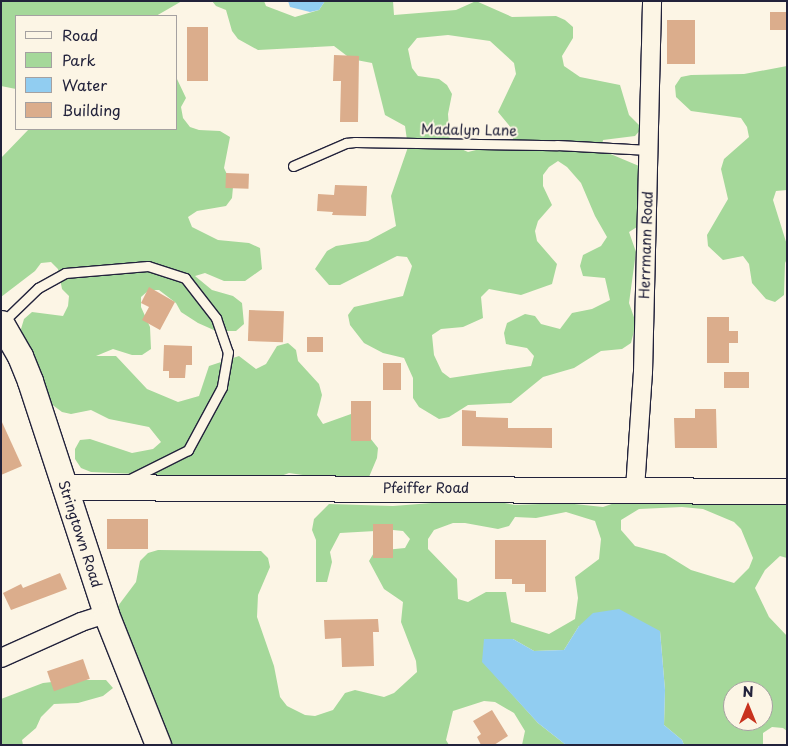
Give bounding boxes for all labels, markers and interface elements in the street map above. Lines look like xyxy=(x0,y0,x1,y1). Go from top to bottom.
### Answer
legend xyxy=(15,15,178,130)
text: Road xyxy=(62,23,98,46)
text: Park xyxy=(62,48,96,71)
text: Water xyxy=(62,73,107,96)
text: Building xyxy=(62,98,121,121)
street label: Madalyn Lane xyxy=(421,121,517,139)
street label: Herrmann Road xyxy=(636,191,656,299)
street label: Stringtown Road xyxy=(55,479,105,589)
street label: Pfeiffer Road xyxy=(382,480,470,496)
north arrow xyxy=(723,681,773,731)
text: N xyxy=(742,681,754,702)

